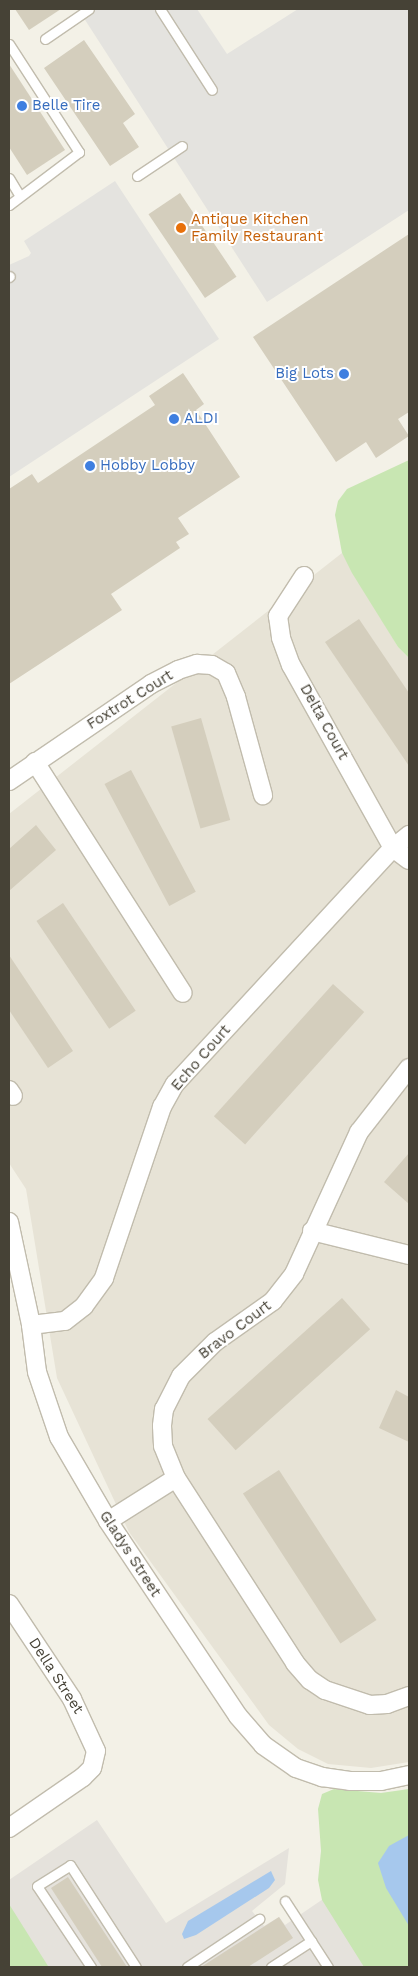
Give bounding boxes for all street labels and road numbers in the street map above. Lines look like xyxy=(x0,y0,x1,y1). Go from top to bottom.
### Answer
street label: Foxtrot Court xyxy=(84,666,176,734)
street label: Delta Court xyxy=(296,681,352,763)
street label: Echo Court xyxy=(167,1021,235,1095)
street label: Bravo Court xyxy=(195,1297,275,1363)
street label: Gladys Street xyxy=(95,1508,165,1600)
street label: Della Street xyxy=(25,1634,87,1718)

